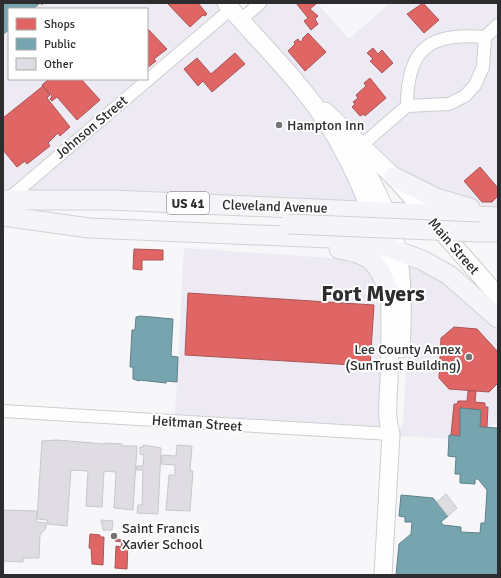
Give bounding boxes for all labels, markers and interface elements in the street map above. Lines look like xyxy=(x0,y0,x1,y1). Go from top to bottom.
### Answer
legend xyxy=(8,8,148,80)
text: Shops xyxy=(44,17,75,32)
text: Public xyxy=(44,37,76,52)
text: Other xyxy=(44,57,74,72)
street label: Johnson Street xyxy=(52,92,131,163)
place label: Hampton Inn xyxy=(287,117,364,134)
marker: Hampton Inn xyxy=(274,120,284,130)
road number: US 41 xyxy=(167,192,209,214)
street label: Cleveland Avenue xyxy=(222,196,328,217)
street label: Main Street xyxy=(424,215,483,278)
district label: Fort Myers xyxy=(321,280,425,307)
place label: Lee County Annex (SunTrust Building) xyxy=(345,341,462,374)
marker: Lee County Annex (SunTrust Building) xyxy=(464,352,474,362)
street label: Heitman Street xyxy=(151,412,243,435)
place label: Saint Francis Xavier School xyxy=(122,520,203,553)
marker: Saint Francis Xavier School xyxy=(109,531,119,541)

